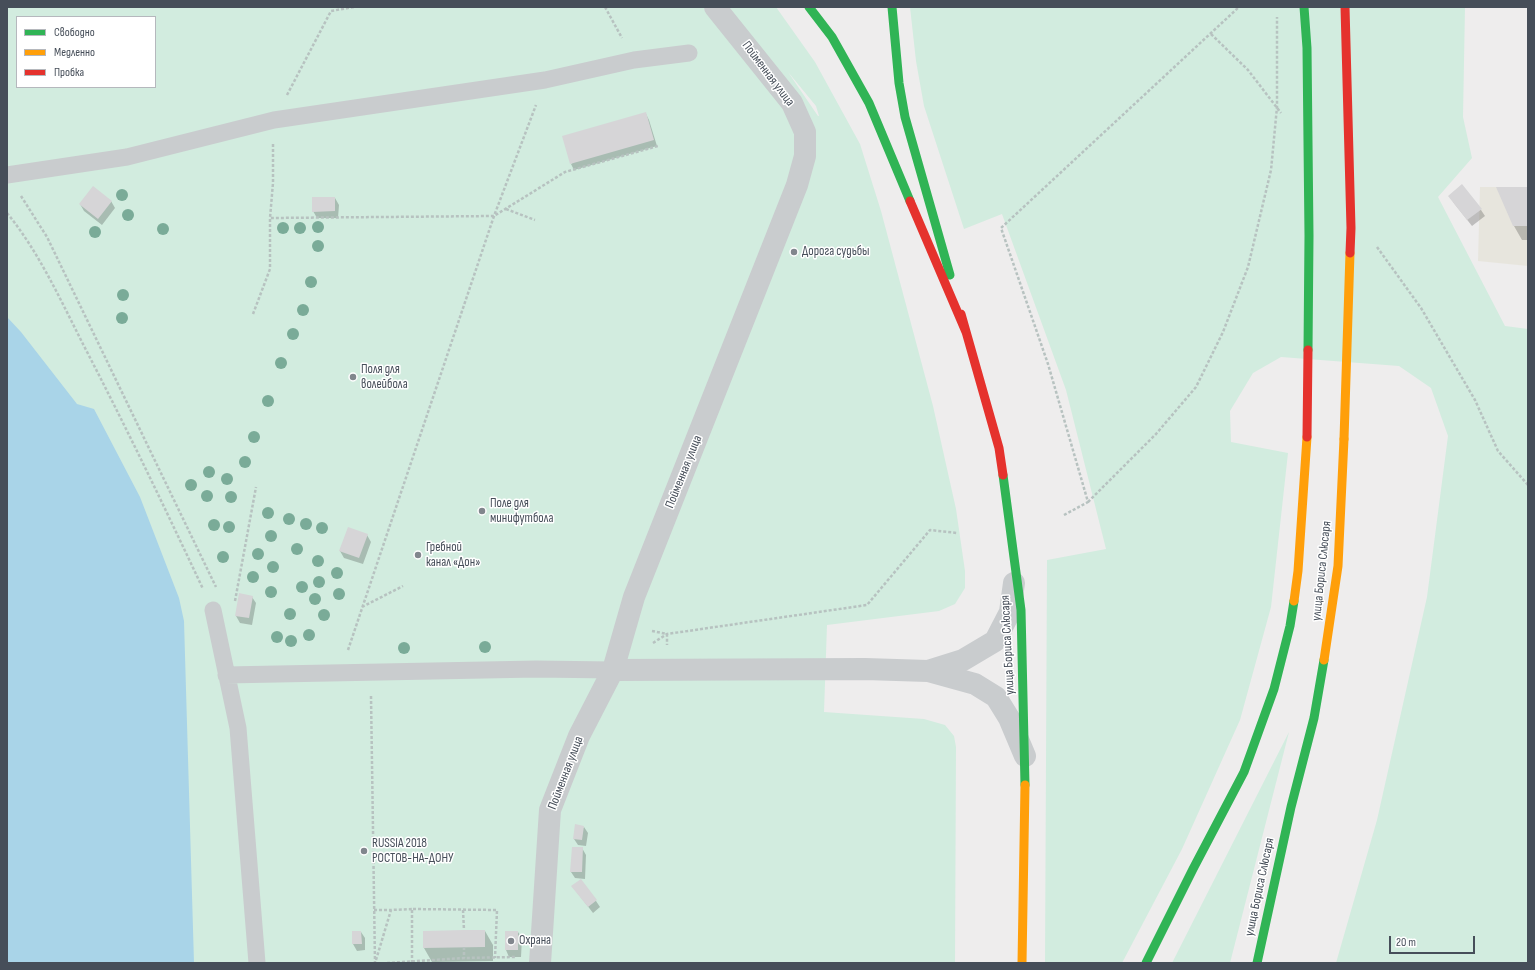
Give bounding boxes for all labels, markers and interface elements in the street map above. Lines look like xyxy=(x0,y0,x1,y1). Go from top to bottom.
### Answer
legend xyxy=(16,16,156,88)
text: Свободно xyxy=(54,25,95,40)
street label: Пойменная улица xyxy=(738,38,798,110)
text: Медленно xyxy=(54,45,95,60)
text: Пробка xyxy=(54,65,84,80)
place label: Дорога судьбы xyxy=(802,244,869,260)
marker: Дорога судьбы xyxy=(789,247,799,257)
place label: Поля для волейбола xyxy=(361,362,408,393)
marker: Поля для волейбола xyxy=(348,372,358,382)
street label: Пойменная улица xyxy=(662,433,706,511)
place label: Поле для минифутбола xyxy=(490,496,553,527)
marker: Поле для минифутбола xyxy=(477,506,487,516)
street label: улица Бориса Слюсаря xyxy=(1309,520,1335,622)
place label: Гребной канал «Дон» xyxy=(426,540,480,571)
marker: Гребной канал «Дон» xyxy=(413,550,423,560)
street label: улица Бориса Слюсаря xyxy=(998,595,1018,695)
street label: Пойменная улица xyxy=(545,734,587,812)
place label: RUSSIA 2018 РОСТОВ-НА-ДОНУ xyxy=(372,836,454,867)
street label: улица Бориса Слюсаря xyxy=(1242,836,1278,938)
marker: RUSSIA 2018 РОСТОВ-НА-ДОНУ xyxy=(359,846,369,856)
scale bar xyxy=(1391,928,1477,954)
place label: Охрана xyxy=(519,933,551,949)
text: 20 m xyxy=(1396,935,1416,950)
marker: Охрана xyxy=(506,936,516,946)

